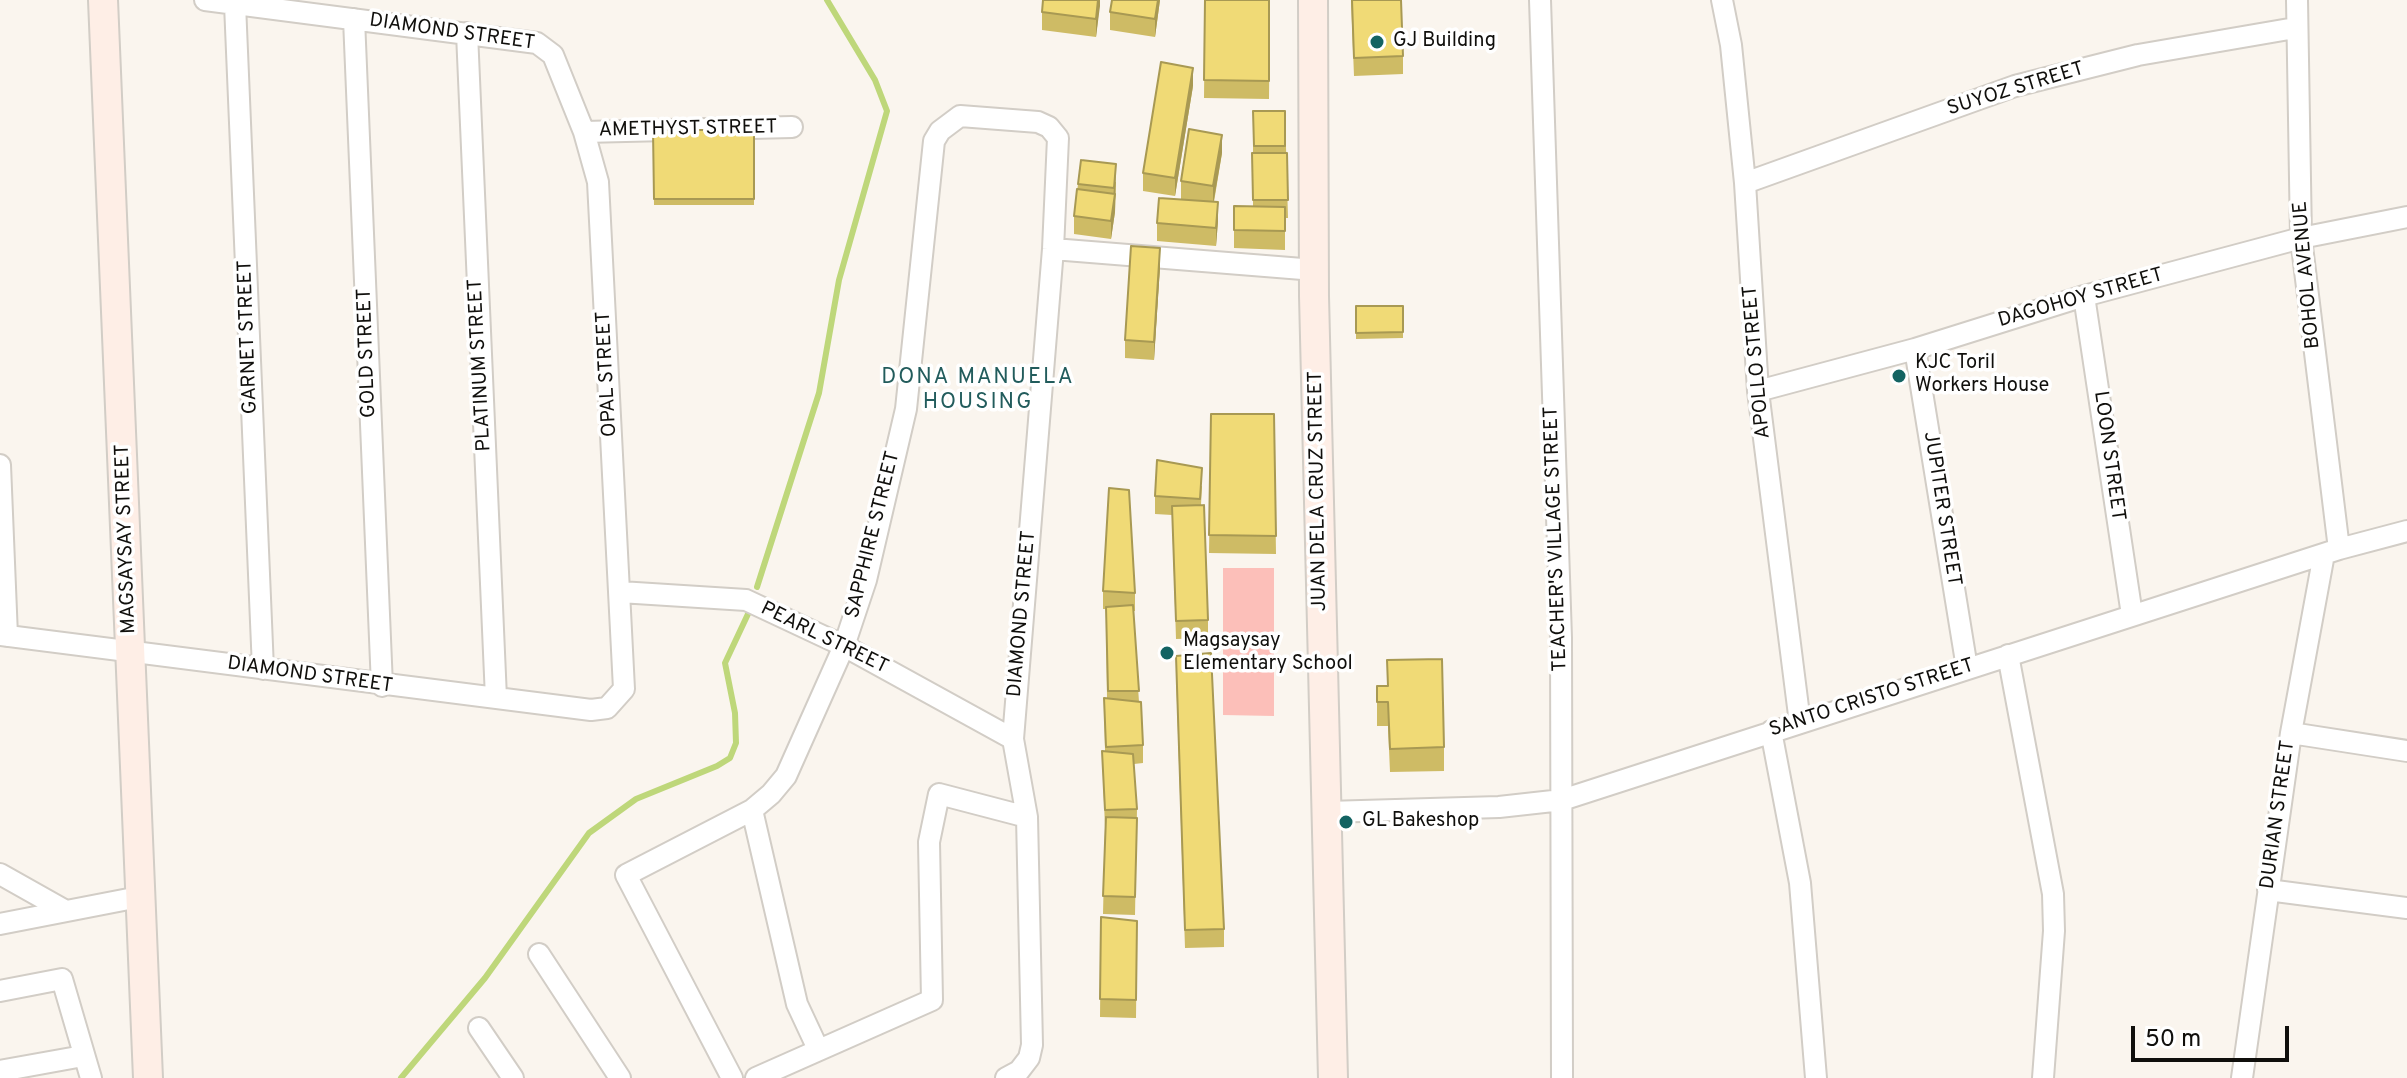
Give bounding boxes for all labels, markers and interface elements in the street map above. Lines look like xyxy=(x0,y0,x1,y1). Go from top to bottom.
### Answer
street label: DIAMOND STREET xyxy=(368,10,536,56)
place label: GJ Building xyxy=(1393,30,1496,54)
marker: GJ Building xyxy=(1368,33,1386,51)
street label: SUYOZ STREET xyxy=(1945,58,2087,122)
street label: AMETHYST STREET xyxy=(599,116,777,144)
street label: BOHOL AVENUE xyxy=(2290,200,2326,350)
street label: GARNET STREET xyxy=(234,260,264,414)
street label: DAGOHOY STREET xyxy=(1996,264,2166,334)
street label: PLATINUM STREET xyxy=(464,278,498,452)
street label: APOLLO STREET xyxy=(1739,284,1777,440)
street label: GOLD STREET xyxy=(354,288,382,418)
street label: OPAL STREET xyxy=(593,310,623,438)
place label: KJC Toril Workers House xyxy=(1915,352,2049,399)
district label: DONA MANUELA HOUSING xyxy=(881,366,1075,418)
marker: KJC Toril Workers House xyxy=(1890,367,1908,385)
street label: JUAN DELA CRUZ STREET xyxy=(1305,371,1333,611)
street label: LOON STREET xyxy=(2087,389,2129,523)
street label: TEACHER'S VILLAGE STREET xyxy=(1540,406,1574,672)
street label: JUPITER STREET xyxy=(1917,430,1965,588)
street label: MAGSAYSAY STREET xyxy=(112,444,142,634)
street label: SAPPHIRE STREET xyxy=(842,449,906,621)
street label: DIAMOND STREET xyxy=(1004,530,1042,698)
street label: PEARL STREET xyxy=(756,598,892,680)
place label: Magsaysay Elementary School xyxy=(1183,630,1353,677)
marker: Magsaysay Elementary School xyxy=(1158,644,1176,662)
street label: DIAMOND STREET xyxy=(226,653,394,699)
street label: SANTO CRISTO STREET xyxy=(1767,655,1977,743)
street label: DURIAN STREET xyxy=(2257,739,2301,891)
place label: GL Bakeshop xyxy=(1362,810,1479,834)
marker: GL Bakeshop xyxy=(1337,813,1355,831)
scale bar xyxy=(2135,1010,2293,1060)
text: 50 m xyxy=(2145,1025,2201,1055)

